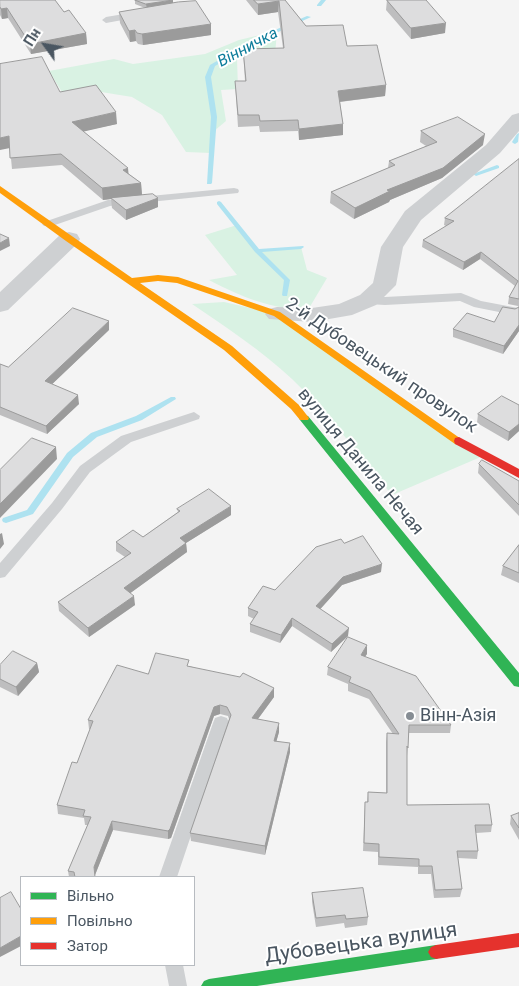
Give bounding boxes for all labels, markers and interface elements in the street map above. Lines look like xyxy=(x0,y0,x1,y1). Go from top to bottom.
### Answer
north arrow xyxy=(20,20,70,70)
water label: Вінничка xyxy=(215,24,281,72)
text: Пн xyxy=(21,25,44,49)
street label: 2-й Дубовецький провулок xyxy=(281,294,481,438)
street label: вулиця Данила Нечая xyxy=(292,384,428,540)
place label: Вінн-Азія xyxy=(420,705,496,727)
marker: Вінн-Азія xyxy=(404,710,416,722)
legend xyxy=(20,876,195,966)
text: Вільно xyxy=(67,887,114,905)
text: Повільно xyxy=(67,912,133,930)
street label: Дубовецька вулиця xyxy=(263,918,459,970)
text: Затор xyxy=(67,937,108,955)

